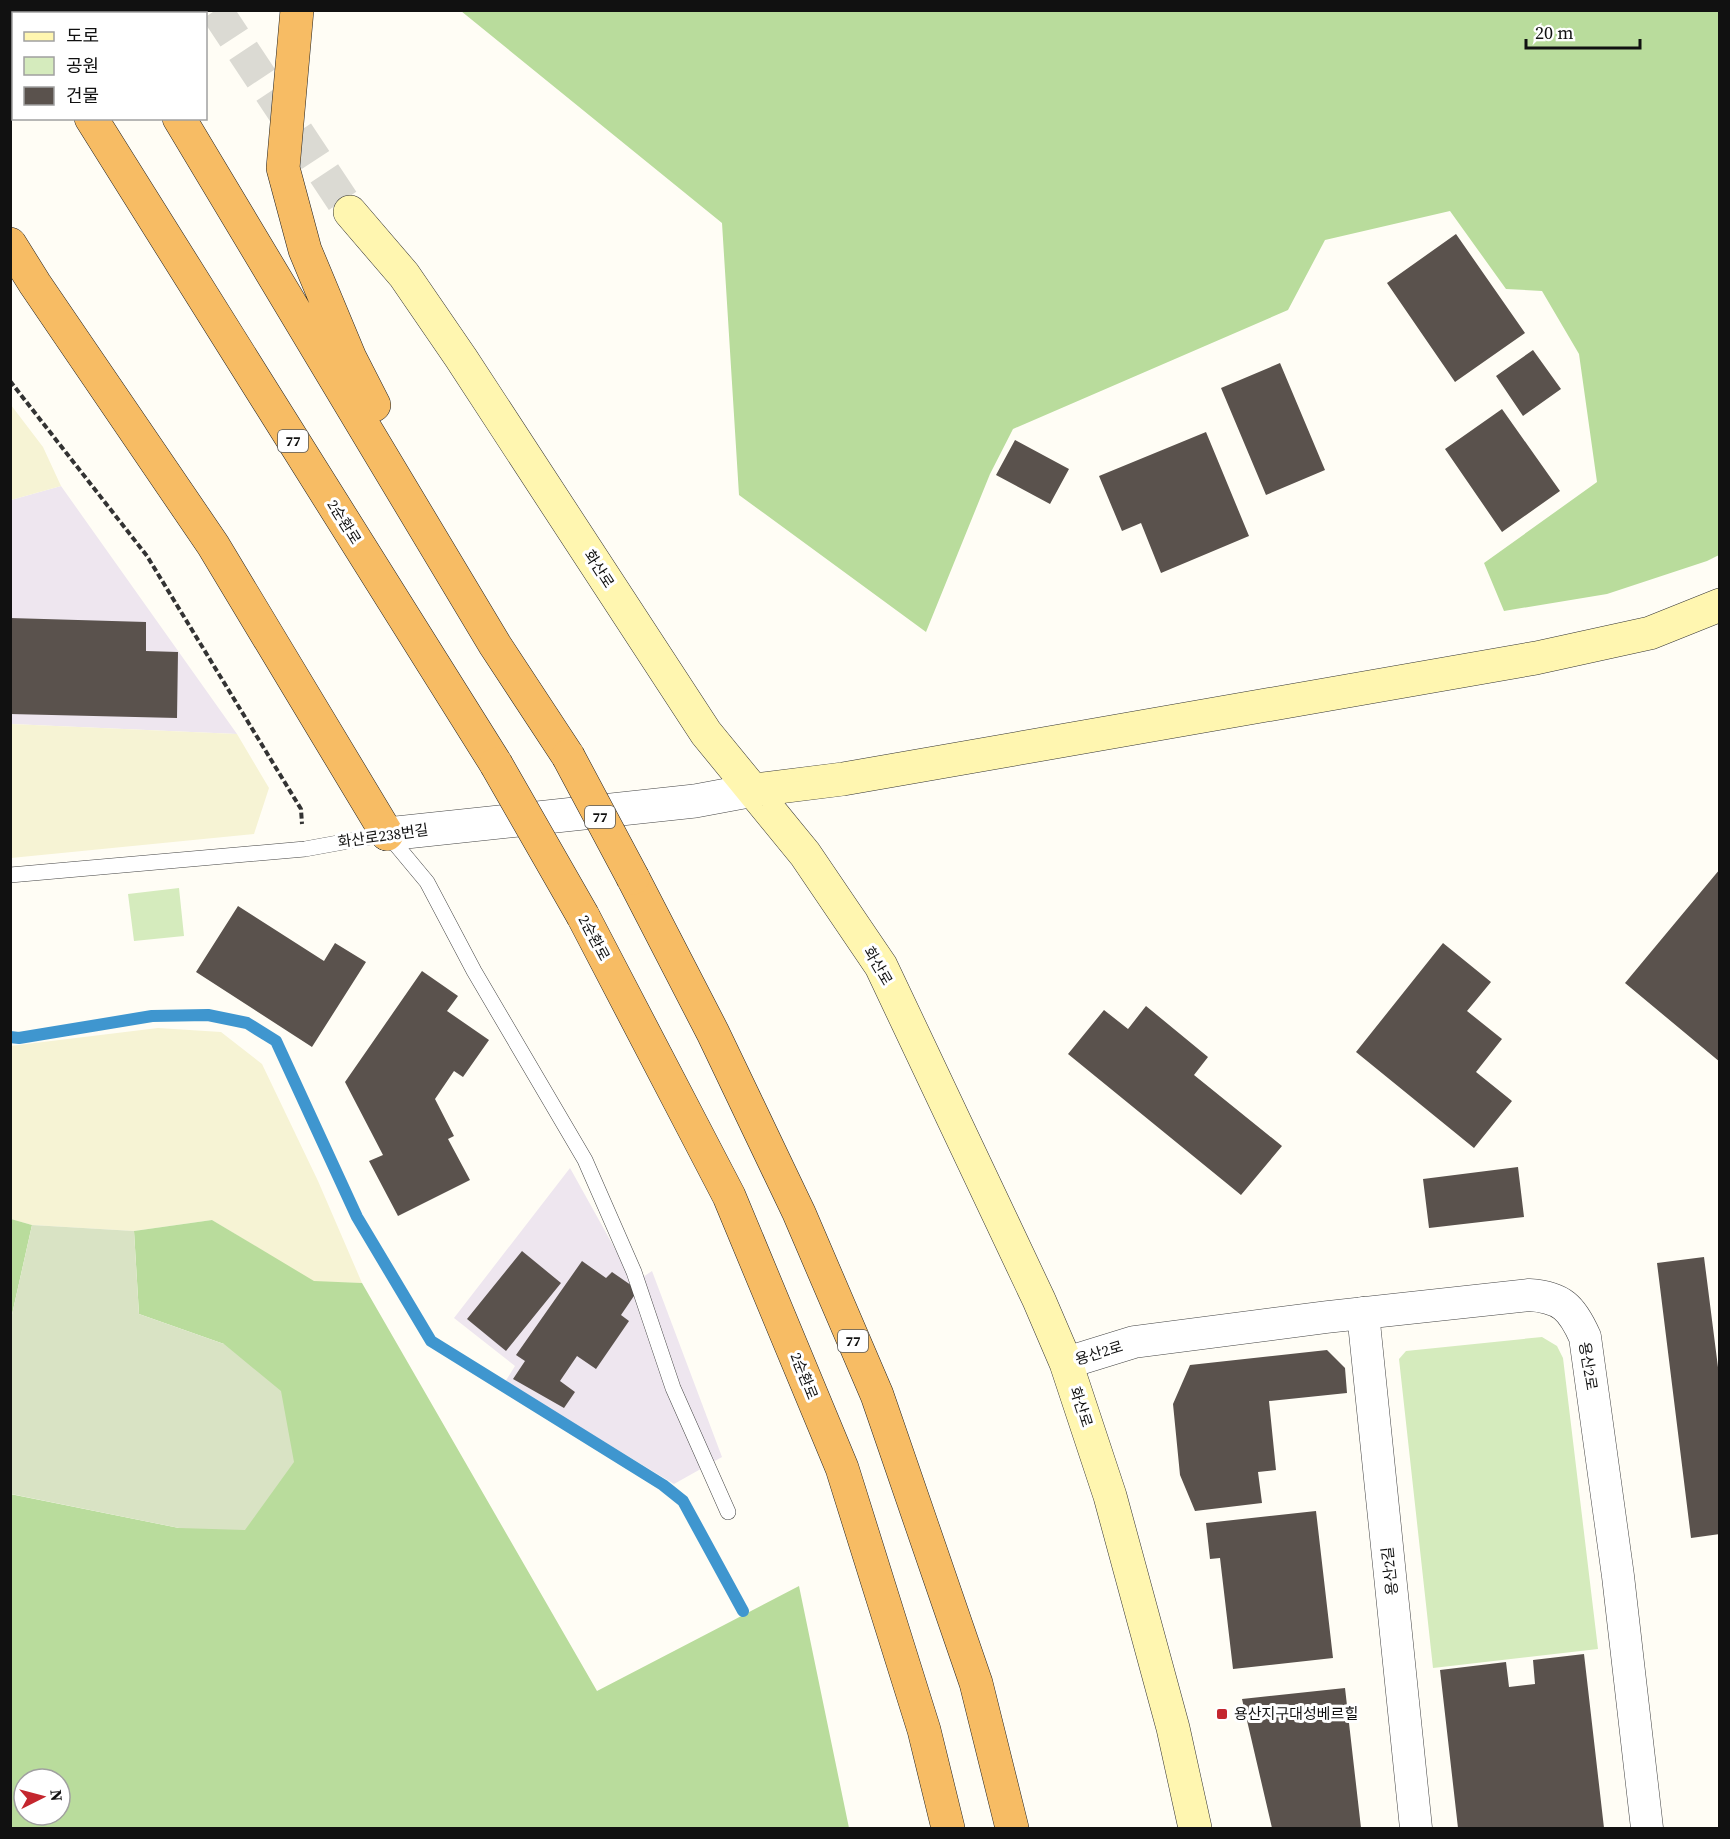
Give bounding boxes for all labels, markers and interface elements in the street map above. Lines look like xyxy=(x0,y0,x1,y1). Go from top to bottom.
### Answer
legend xyxy=(12,12,207,120)
scale bar xyxy=(1526,12,1640,50)
text: 20 m xyxy=(1535,20,1573,45)
text: 도로 xyxy=(66,23,99,48)
text: 공원 xyxy=(66,53,99,78)
text: 건물 xyxy=(66,83,99,108)
road number: 77 xyxy=(278,430,308,452)
street label: 2순환로 xyxy=(323,495,366,548)
street label: 화산로 xyxy=(579,546,620,592)
road number: 77 xyxy=(585,806,615,828)
street label: 화산로238번길 xyxy=(336,819,430,852)
street label: 2순환로 xyxy=(574,911,615,964)
street label: 화산로 xyxy=(859,943,898,989)
road number: 77 xyxy=(838,1330,868,1352)
street label: 용산2로 xyxy=(1072,1335,1125,1370)
street label: 용산2로 xyxy=(1574,1340,1603,1392)
street label: 2순환로 xyxy=(786,1349,823,1402)
street label: 화산로 xyxy=(1065,1384,1098,1430)
street label: 용산2길 xyxy=(1377,1546,1403,1596)
place label: 용산지구대성베르힐 xyxy=(1234,1703,1358,1724)
marker: 용산지구대성베르힐 xyxy=(1215,1707,1229,1721)
north arrow xyxy=(12,1767,72,1827)
text: N xyxy=(45,1788,69,1803)

